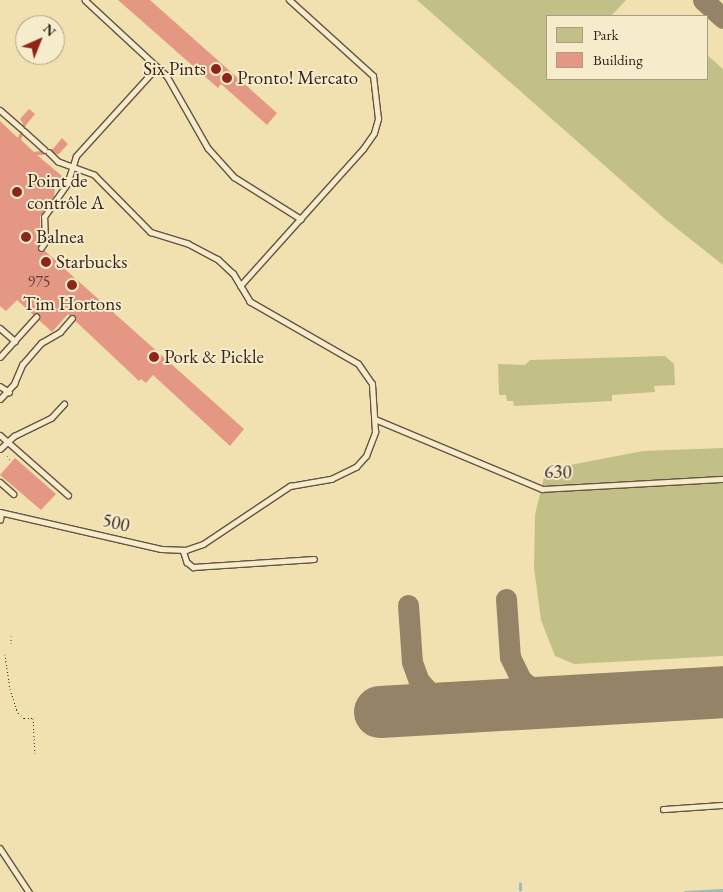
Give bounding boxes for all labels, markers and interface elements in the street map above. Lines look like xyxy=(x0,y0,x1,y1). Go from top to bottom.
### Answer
north arrow xyxy=(15,15,65,65)
legend xyxy=(546,15,708,80)
text: N xyxy=(39,20,60,40)
text: Park xyxy=(593,25,619,44)
text: Building xyxy=(593,50,643,69)
place label: Six Pints xyxy=(143,58,206,80)
marker: Six Pints xyxy=(210,63,222,75)
place label: Pronto! Mercato xyxy=(237,67,358,89)
marker: Pronto! Mercato xyxy=(221,72,233,84)
place label: Point de contrôle A xyxy=(27,170,104,214)
marker: Point de contrôle A xyxy=(11,186,23,198)
place label: Balnea xyxy=(36,226,84,248)
marker: Balnea xyxy=(20,231,32,243)
place label: Starbucks xyxy=(56,251,127,273)
marker: Starbucks xyxy=(40,256,52,268)
house number: 975 xyxy=(27,272,51,292)
marker: Tim Hortons xyxy=(66,279,78,291)
place label: Tim Hortons xyxy=(23,293,121,315)
place label: Pork & Pickle xyxy=(164,346,264,368)
marker: Pork & Pickle xyxy=(148,351,160,363)
street label: 630 xyxy=(544,460,572,484)
street label: 500 xyxy=(100,509,132,537)

